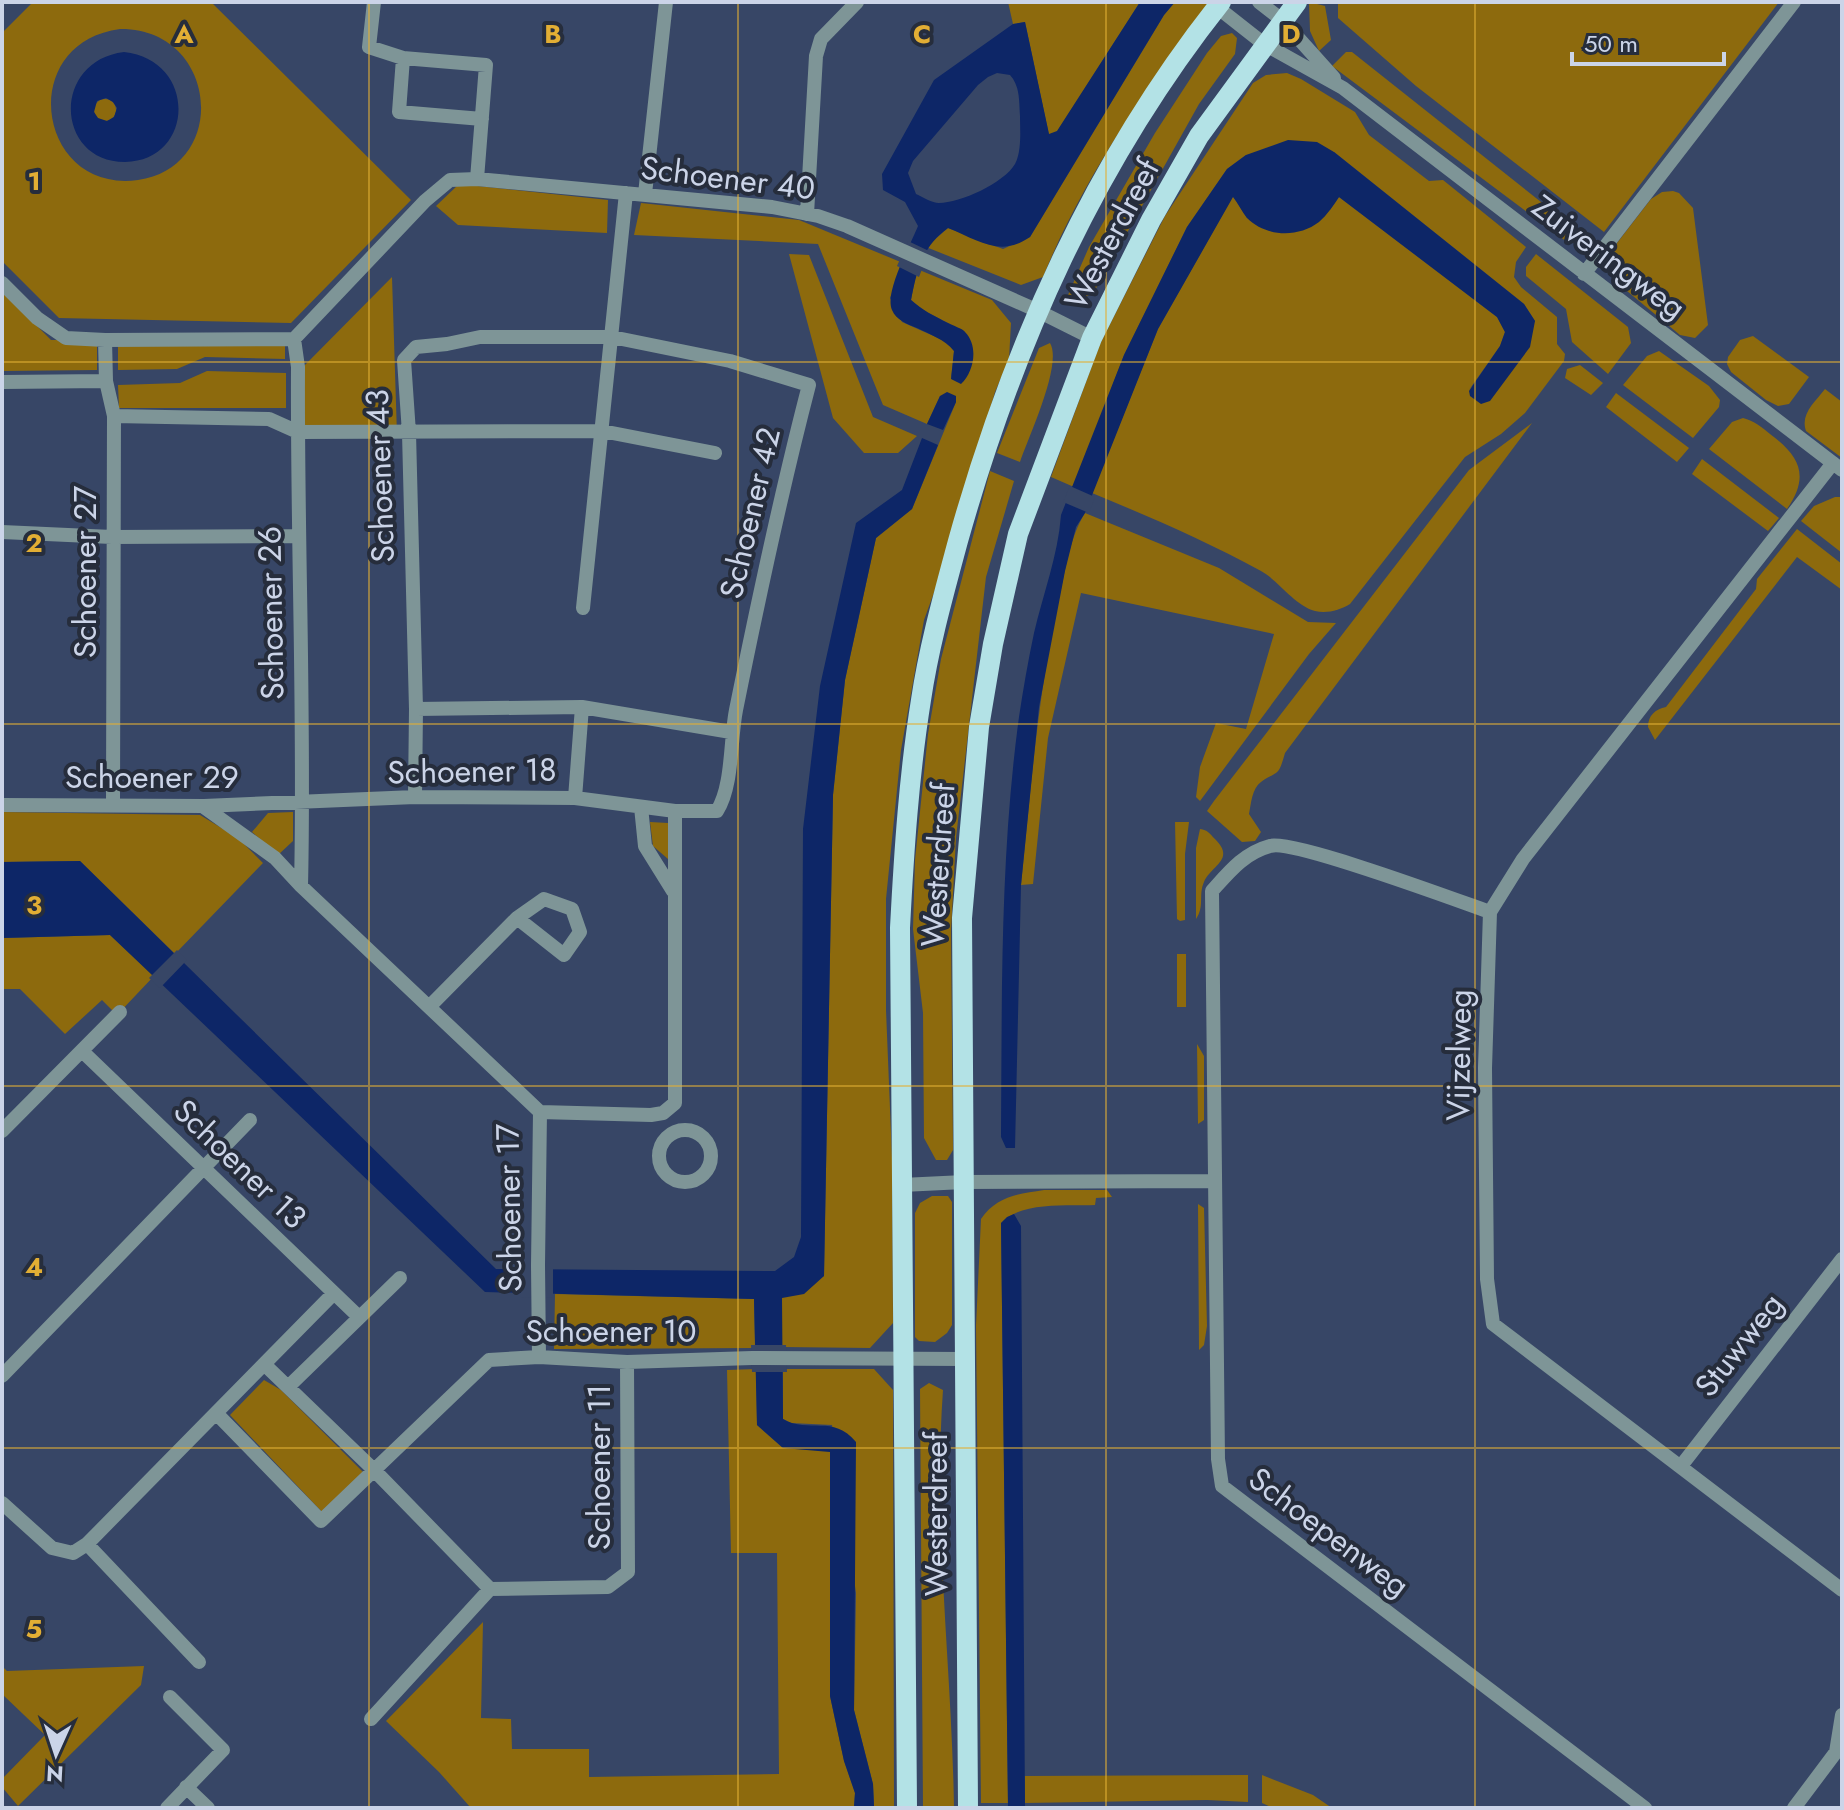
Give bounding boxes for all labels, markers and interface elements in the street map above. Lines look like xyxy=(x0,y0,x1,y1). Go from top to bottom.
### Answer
text: A xyxy=(173,15,194,53)
text: B xyxy=(544,15,562,53)
text: C xyxy=(913,15,931,53)
text: D xyxy=(1281,15,1301,53)
scale bar xyxy=(1572,16,1724,66)
text: 50 m xyxy=(1584,26,1638,61)
street label: Schoener 40 xyxy=(638,144,818,212)
street label: Westerdreef xyxy=(1053,150,1171,317)
text: 1 xyxy=(27,162,41,200)
street label: Zuiveringweg xyxy=(1522,184,1696,330)
street label: Schoener 43 xyxy=(354,388,406,564)
street label: Schoener 42 xyxy=(708,423,792,603)
street label: Schoener 27 xyxy=(62,486,108,658)
text: 2 xyxy=(25,524,43,562)
street label: Schoener 26 xyxy=(246,526,296,700)
street label: Schoener 18 xyxy=(387,747,557,795)
street label: Schoener 29 xyxy=(65,754,239,800)
street label: Westerdreef xyxy=(909,781,967,949)
text: 3 xyxy=(26,886,42,924)
street label: Vijzelweg xyxy=(1435,989,1483,1121)
street label: Schoener 13 xyxy=(163,1089,317,1239)
street label: Schoener 17 xyxy=(485,1123,533,1293)
text: 4 xyxy=(25,1248,43,1286)
street label: Stuwweg xyxy=(1684,1283,1794,1407)
street label: Schoener 10 xyxy=(525,1308,697,1354)
street label: Schoener 11 xyxy=(576,1384,622,1550)
street label: Westerdreef xyxy=(913,1431,959,1596)
street label: Schoepenweg xyxy=(1239,1456,1419,1608)
text: 5 xyxy=(26,1610,42,1648)
north arrow xyxy=(16,1714,96,1794)
text: N xyxy=(45,1758,65,1790)

